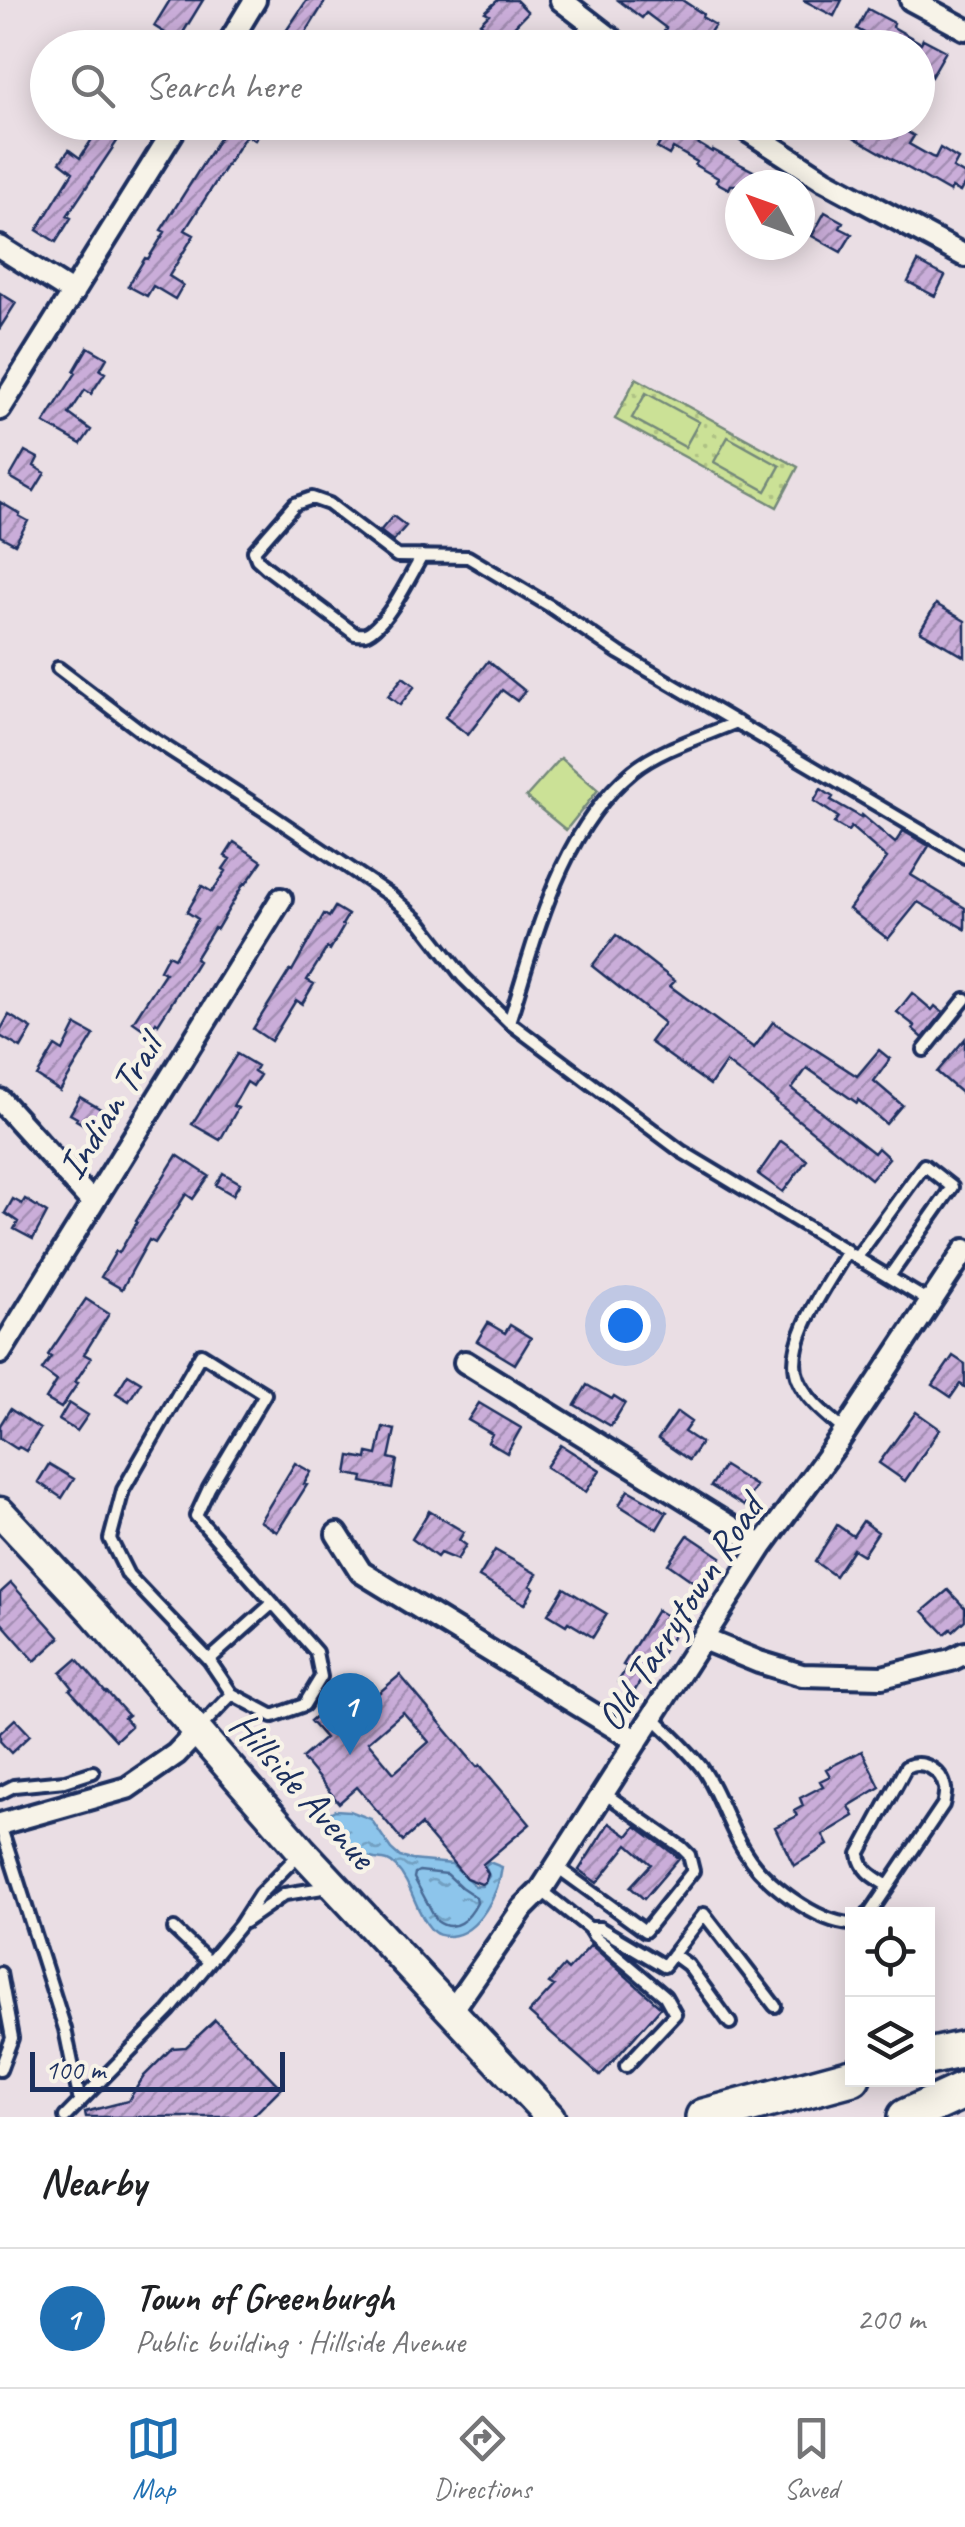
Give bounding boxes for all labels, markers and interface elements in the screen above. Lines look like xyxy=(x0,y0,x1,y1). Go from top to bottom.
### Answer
search box xyxy=(30,30,935,140)
icon: search xyxy=(65,58,120,113)
text: Search here xyxy=(145,62,300,109)
north arrow xyxy=(725,170,815,260)
street label: Indian Trail xyxy=(46,1020,177,1188)
your location xyxy=(600,1300,651,1351)
street label: Old Tarrytown Road xyxy=(585,1481,778,1740)
pin: 1 xyxy=(318,1672,382,1755)
street label: Hillside Avenue xyxy=(219,1701,389,1882)
map controls xyxy=(845,1907,935,2087)
button: locate xyxy=(845,1907,935,1997)
button: layers xyxy=(845,1997,935,2087)
scale bar xyxy=(30,2047,285,2092)
text: 100 m xyxy=(45,2052,105,2087)
text: Nearby xyxy=(40,2156,146,2209)
text: Town of Greenburgh xyxy=(135,2274,394,2321)
text: 1 xyxy=(65,2298,80,2339)
text: 200 m xyxy=(856,2298,925,2339)
text: Public building · Hillside Avenue xyxy=(135,2321,465,2362)
tab: Map xyxy=(126,2411,181,2506)
tab: Directions xyxy=(434,2411,531,2506)
tab: Saved xyxy=(784,2411,839,2506)

